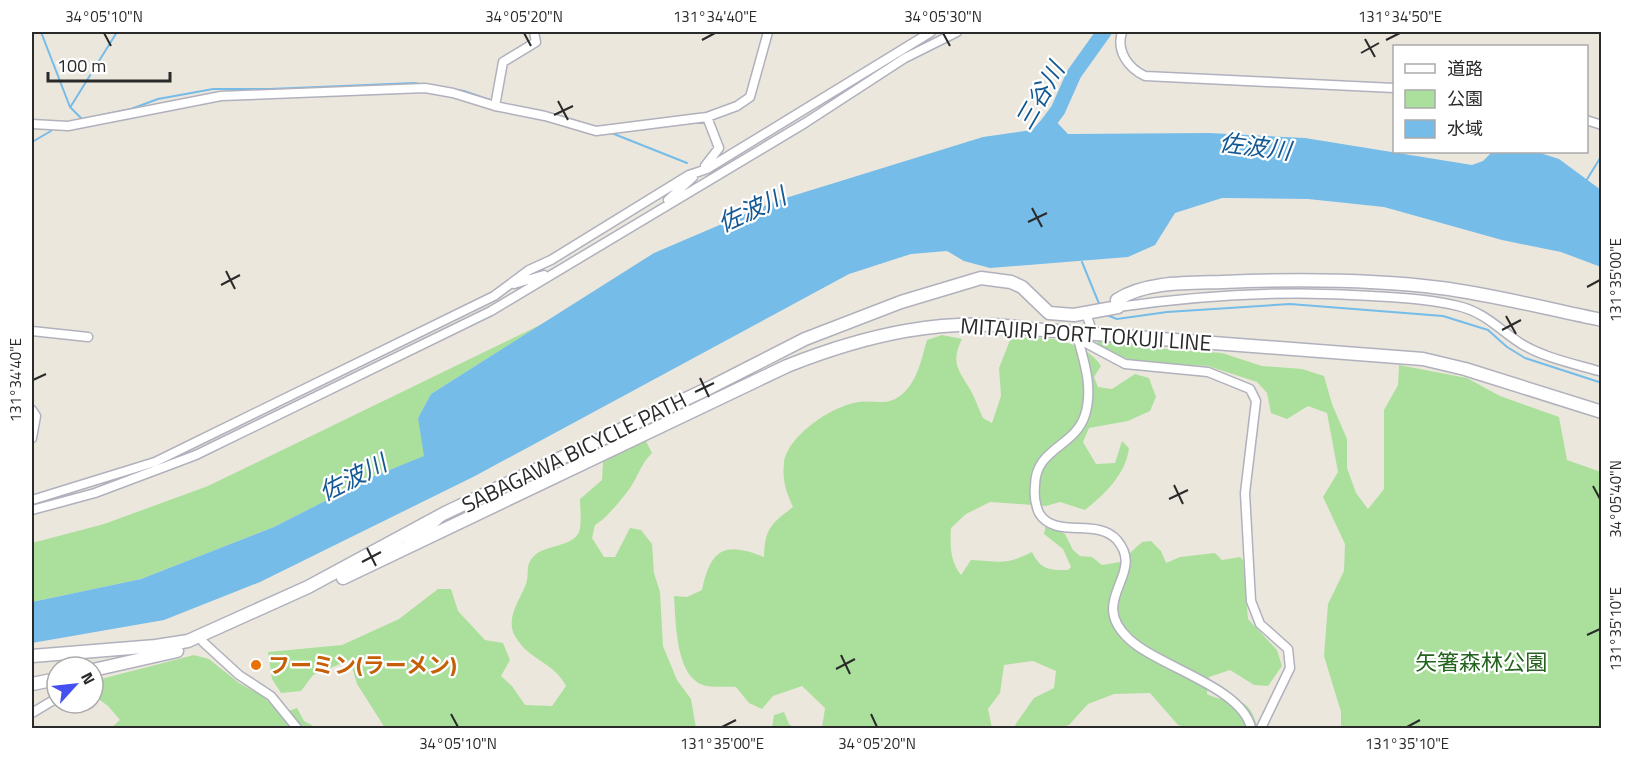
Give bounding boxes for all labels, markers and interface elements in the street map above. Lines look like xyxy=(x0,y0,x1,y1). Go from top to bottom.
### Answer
text: 34°05'10"N xyxy=(65,5,143,28)
text: 34°05'20"N xyxy=(485,5,563,28)
text: 131°34'40"E xyxy=(673,5,757,28)
text: 34°05'30"N xyxy=(904,5,982,28)
text: 131°34'50"E xyxy=(1358,5,1442,28)
scale bar xyxy=(48,45,170,83)
legend xyxy=(1393,45,1588,153)
text: 100 m xyxy=(57,52,106,79)
water label: 三谷川 xyxy=(1006,53,1074,136)
text: 道路 xyxy=(1447,55,1483,82)
text: 公園 xyxy=(1447,85,1483,112)
text: 水域 xyxy=(1447,115,1483,142)
water label: 佐波川 xyxy=(1217,124,1296,169)
water label: 佐波川 xyxy=(711,176,795,241)
text: 131°35'00"E xyxy=(1604,238,1627,322)
street label: MITAJIRI PORT TOKUJI LINE xyxy=(959,308,1213,360)
text: 131°34'40"E xyxy=(4,338,27,422)
street label: SABAGAWA BICYCLE PATH xyxy=(456,383,692,521)
water label: 佐波川 xyxy=(312,443,395,509)
text: 34°05'40"N xyxy=(1604,460,1627,538)
text: 131°35'10"E xyxy=(1604,587,1627,671)
park label: 矢箸森林公園 xyxy=(1415,645,1547,679)
place label: フーミン(ラーメン) xyxy=(268,648,457,682)
north arrow xyxy=(45,655,105,715)
marker: フーミン(ラーメン) xyxy=(249,658,263,672)
text: N xyxy=(75,668,102,689)
text: 34°05'10"N xyxy=(419,732,497,755)
text: 131°35'00"E xyxy=(680,732,764,755)
text: 34°05'20"N xyxy=(838,732,916,755)
text: 131°35'10"E xyxy=(1365,732,1449,755)

